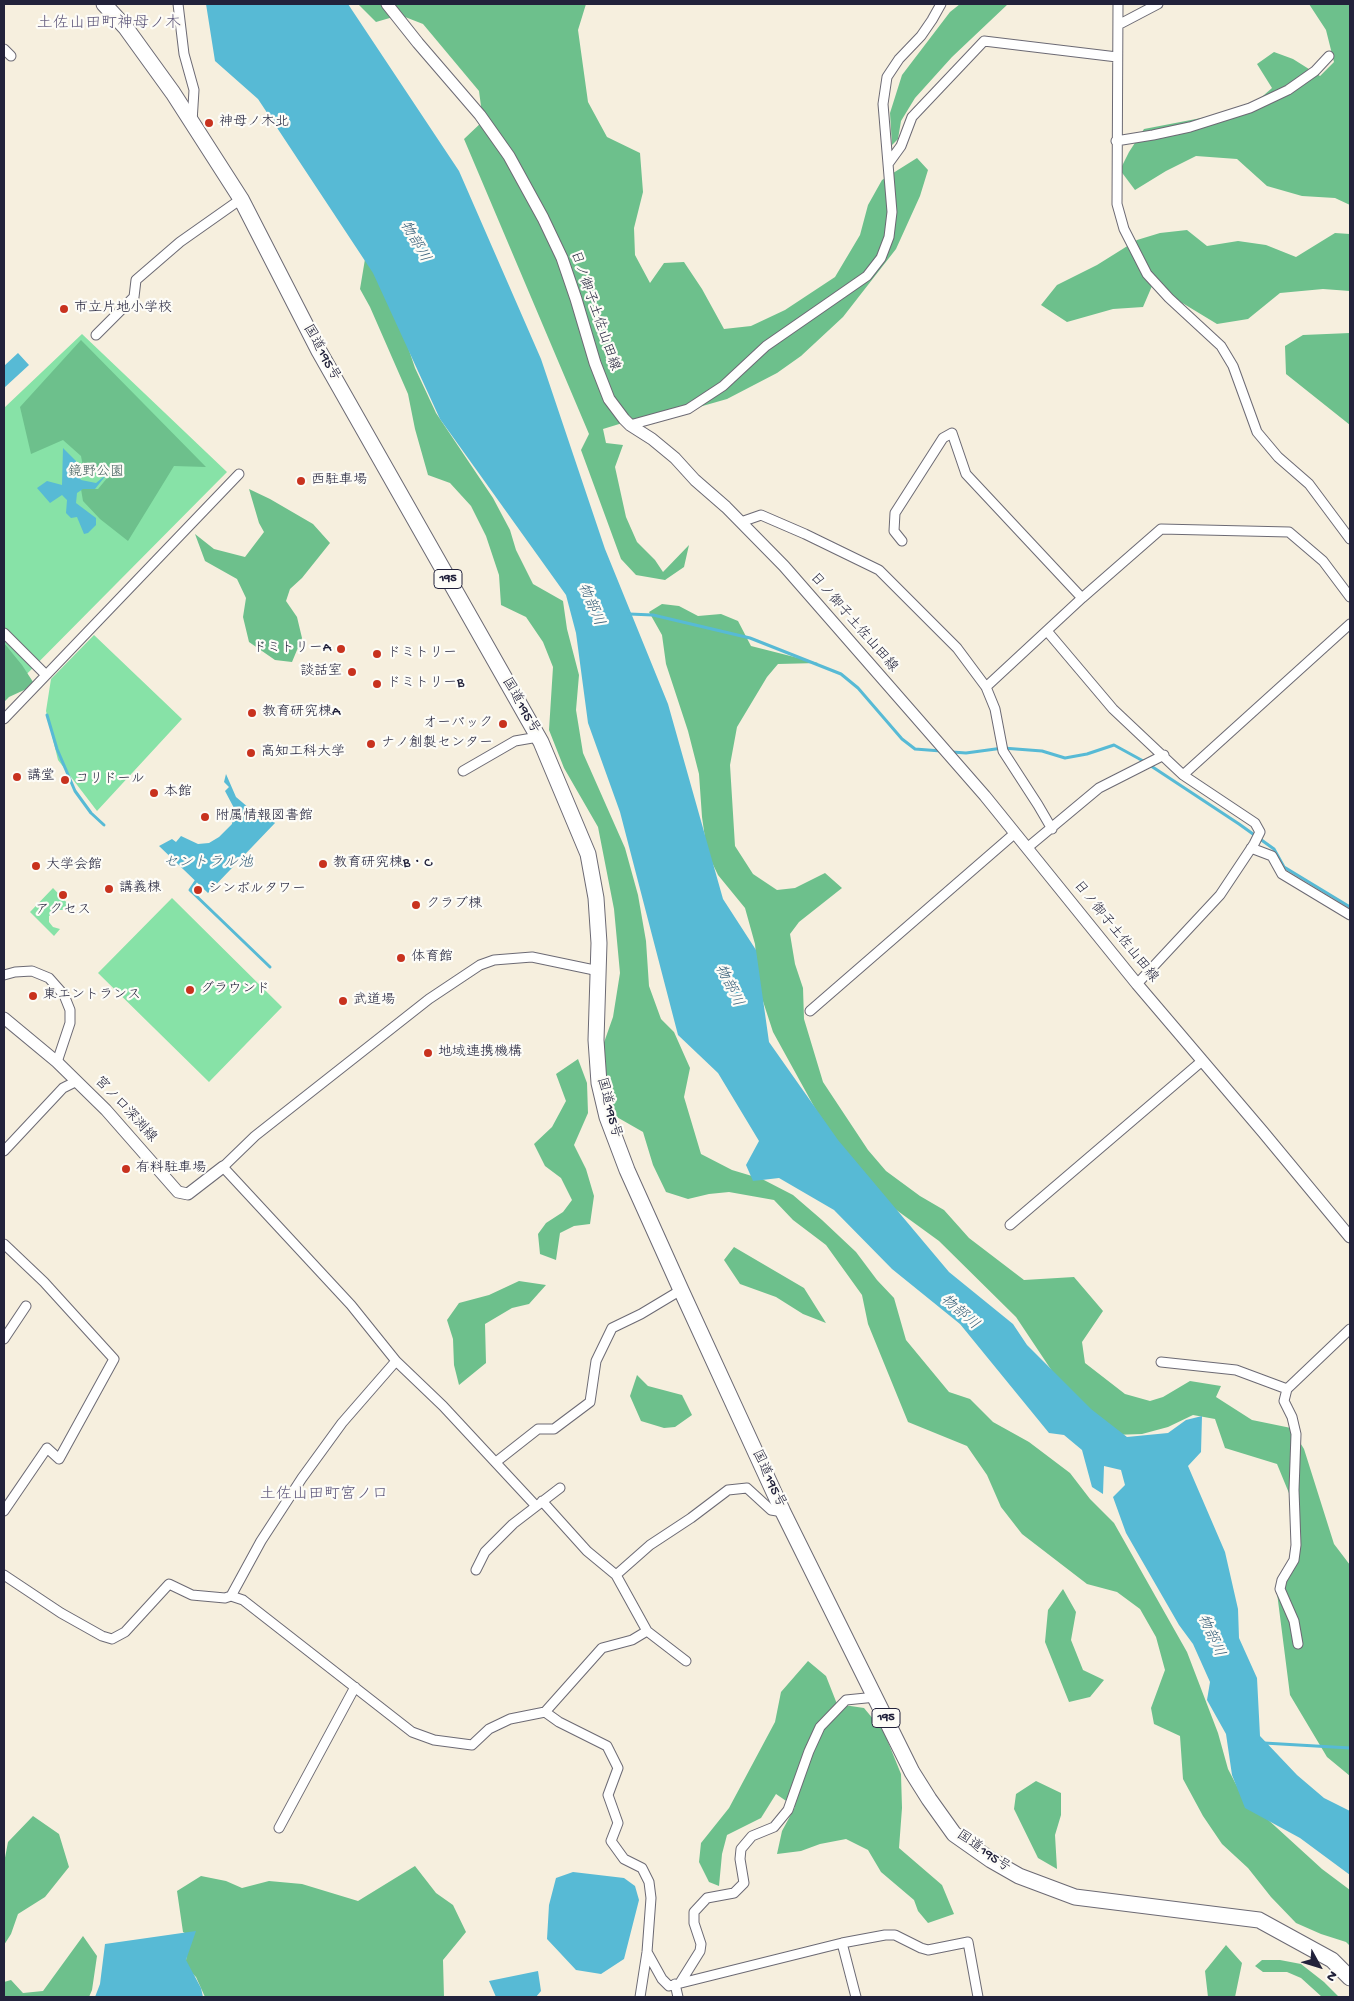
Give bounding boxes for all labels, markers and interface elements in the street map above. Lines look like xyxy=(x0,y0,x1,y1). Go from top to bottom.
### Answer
district label: 土佐山田町神母ノ木 xyxy=(37,15,181,35)
place label: 神母ノ木北 xyxy=(219,115,289,131)
marker: 神母ノ木北 xyxy=(203,117,215,129)
water label: 物部川 xyxy=(395,218,433,266)
street label: 日ノ御子土佐山田線 xyxy=(566,249,622,373)
place label: 市立片地小学校 xyxy=(74,301,172,317)
marker: 市立片地小学校 xyxy=(58,303,70,315)
street label: 国道195号 xyxy=(299,322,343,384)
park label: 鏡野公園 xyxy=(68,465,124,481)
place label: 西駐車場 xyxy=(311,473,367,489)
marker: 西駐車場 xyxy=(295,475,307,487)
road number: 195 xyxy=(434,570,462,588)
street label: 日ノ御子土佐山田線 xyxy=(805,570,901,676)
water label: 物部川 xyxy=(573,581,607,629)
place label: ドミトリーA xyxy=(253,641,331,657)
marker: ドミトリーA xyxy=(335,643,347,655)
place label: ドミトリー xyxy=(387,646,457,662)
marker: ドミトリー xyxy=(371,648,383,660)
place label: 談話室 xyxy=(300,664,342,680)
marker: 談話室 xyxy=(346,666,358,678)
street label: 国道195号 xyxy=(497,675,543,737)
place label: ドミトリーB xyxy=(387,676,464,692)
marker: ドミトリーB xyxy=(371,678,383,690)
place label: 教育研究棟A xyxy=(262,705,340,721)
marker: 教育研究棟A xyxy=(246,707,258,719)
place label: オーバック xyxy=(423,716,493,732)
marker: オーバック xyxy=(497,718,509,730)
place label: ナノ創製センター xyxy=(381,736,493,752)
marker: ナノ創製センター xyxy=(365,738,377,750)
place label: 高知工科大学 xyxy=(261,745,345,761)
marker: 高知工科大学 xyxy=(245,747,257,759)
place label: 講堂 xyxy=(27,769,55,785)
marker: 講堂 xyxy=(11,771,23,783)
place label: コリドール xyxy=(75,772,145,788)
marker: コリドール xyxy=(59,774,71,786)
place label: 本館 xyxy=(164,785,192,801)
marker: 本館 xyxy=(148,787,160,799)
place label: 附属情報図書館 xyxy=(215,809,313,825)
marker: 附属情報図書館 xyxy=(199,811,211,823)
water label: セントラル池 xyxy=(163,855,253,873)
place label: 教育研究棟B・C xyxy=(333,856,432,872)
place label: 大学会館 xyxy=(46,858,102,874)
marker: 教育研究棟B・C xyxy=(317,858,329,870)
marker: 大学会館 xyxy=(30,860,42,872)
street label: 日ノ御子土佐山田線 xyxy=(1069,878,1161,986)
place label: 講義棟 xyxy=(119,881,161,897)
place label: シンボルタワー xyxy=(208,882,306,898)
marker: 講義棟 xyxy=(103,883,115,895)
marker: シンボルタワー xyxy=(192,884,204,896)
marker: アクセス xyxy=(57,889,69,901)
place label: クラブ棟 xyxy=(426,897,482,913)
marker: クラブ棟 xyxy=(410,899,422,911)
place label: アクセス xyxy=(35,903,91,919)
place label: 体育館 xyxy=(411,950,453,966)
marker: 体育館 xyxy=(395,952,407,964)
water label: 物部川 xyxy=(710,962,746,1010)
place label: グラウンド xyxy=(200,982,270,998)
marker: グラウンド xyxy=(184,984,196,996)
place label: 東エントランス xyxy=(43,988,141,1004)
marker: 東エントランス xyxy=(27,990,39,1002)
place label: 武道場 xyxy=(353,993,395,1009)
marker: 武道場 xyxy=(337,995,349,1007)
place label: 地域連携機構 xyxy=(438,1045,522,1061)
marker: 地域連携機構 xyxy=(422,1047,434,1059)
street label: 宮ノ口深渕線 xyxy=(90,1074,160,1146)
street label: 国道195号 xyxy=(592,1076,624,1140)
place label: 有料駐車場 xyxy=(136,1161,206,1177)
marker: 有料駐車場 xyxy=(120,1163,132,1175)
water label: 物部川 xyxy=(936,1291,982,1335)
street label: 国道195号 xyxy=(747,1447,789,1511)
district label: 土佐山田町宮ノ口 xyxy=(260,1486,388,1506)
water label: 物部川 xyxy=(1193,1612,1227,1660)
road number: 195 xyxy=(872,1709,900,1728)
street label: 国道195号 xyxy=(953,1827,1013,1877)
north arrow xyxy=(1294,1941,1344,1991)
text: N xyxy=(1322,1967,1341,1985)

